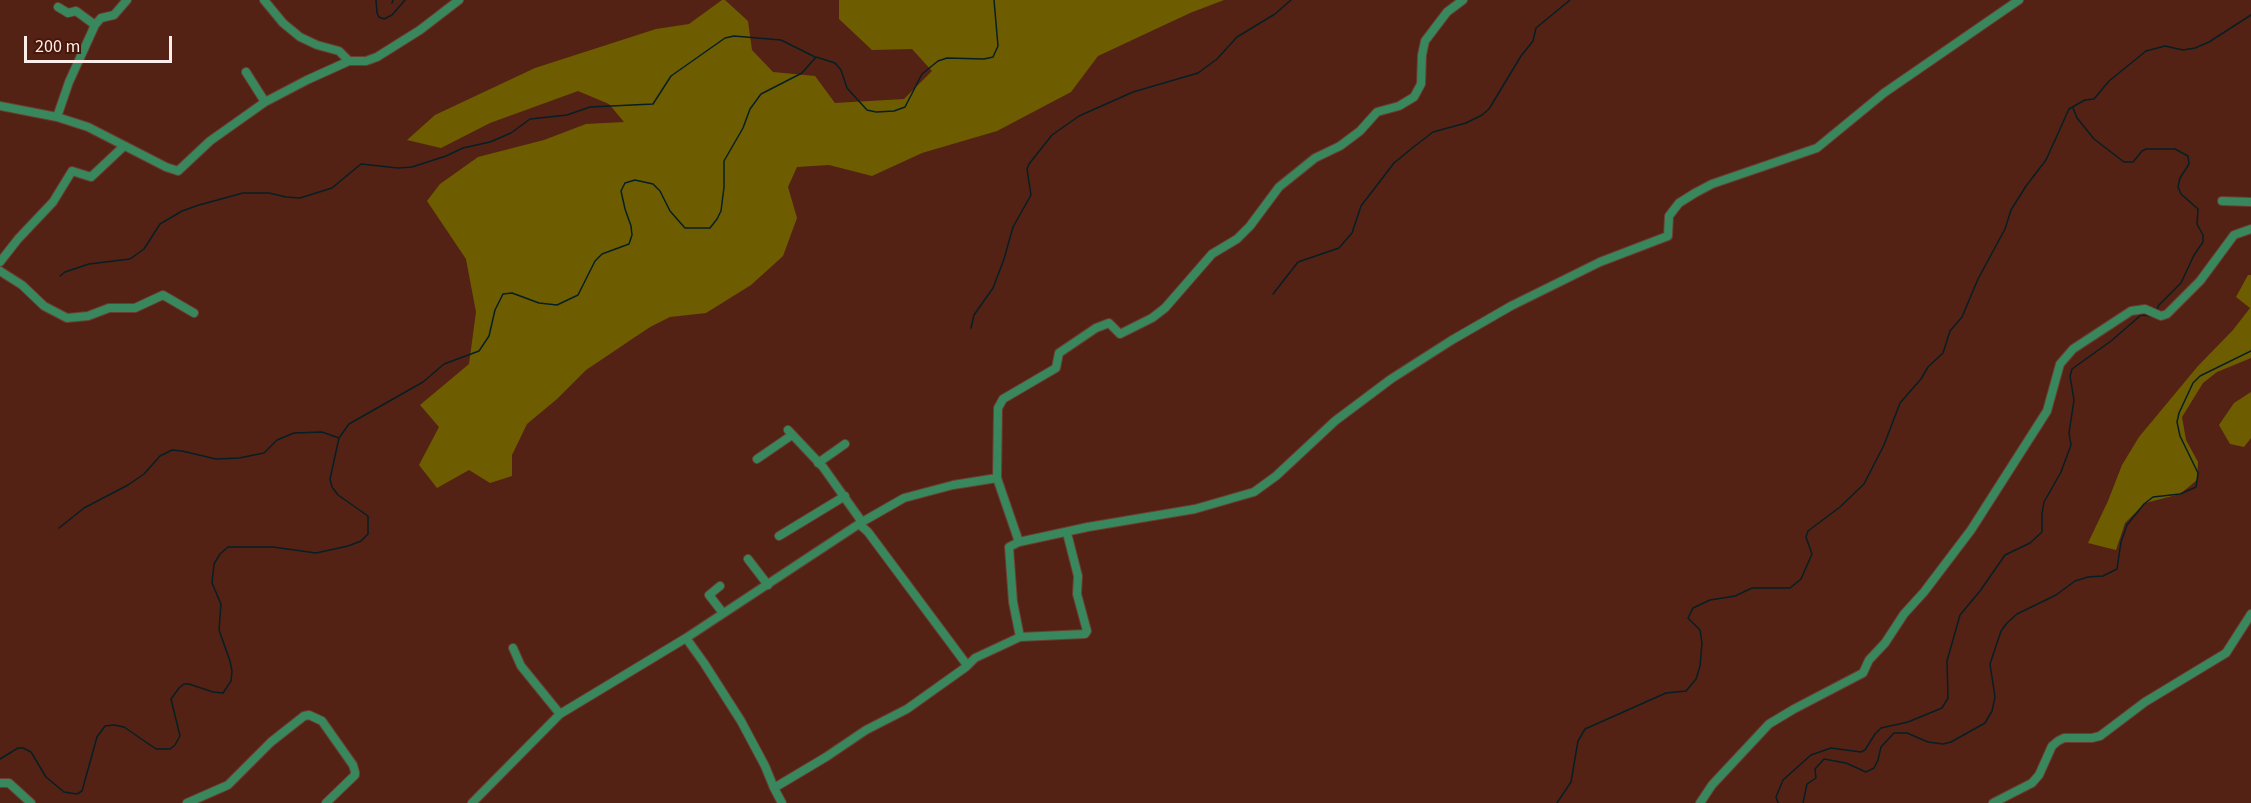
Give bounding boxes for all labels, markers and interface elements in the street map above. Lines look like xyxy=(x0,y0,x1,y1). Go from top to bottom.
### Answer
scale bar xyxy=(27,24,176,62)
text: 200 m xyxy=(35,34,80,59)

